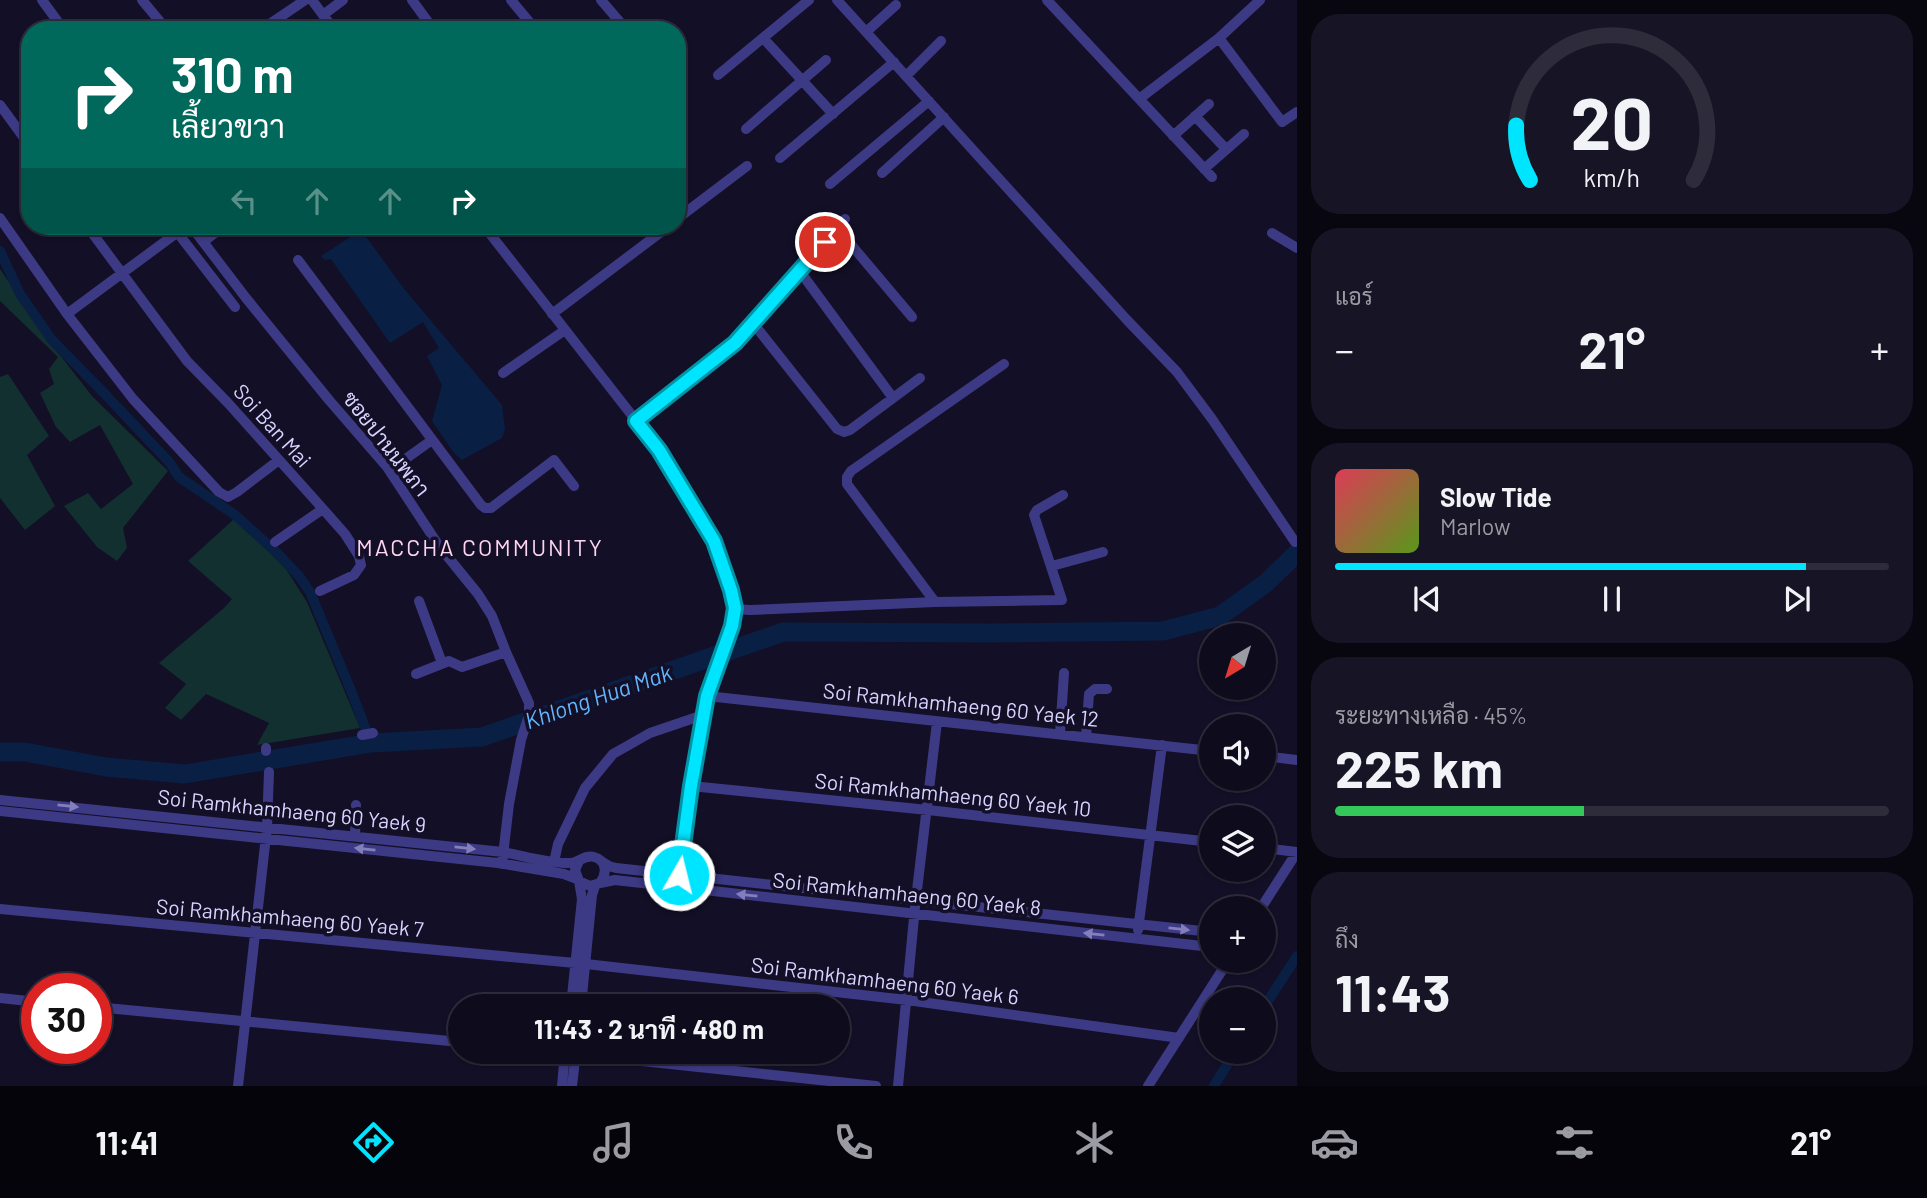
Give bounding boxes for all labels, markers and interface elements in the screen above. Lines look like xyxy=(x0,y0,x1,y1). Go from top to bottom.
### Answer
text: 310 m xyxy=(171,44,293,103)
icon: right xyxy=(56,49,147,140)
text: 20 xyxy=(1571,78,1653,166)
text: เลี้ยวขวา xyxy=(171,106,285,144)
text: km/h xyxy=(1584,162,1640,192)
icon: left xyxy=(225,182,263,220)
icon: ahead xyxy=(298,182,336,220)
icon: ahead xyxy=(371,182,409,220)
icon: right xyxy=(444,182,482,220)
pin xyxy=(795,212,855,272)
icon: arrive xyxy=(806,223,844,261)
text: แอร์ xyxy=(1335,282,1373,310)
text: 21° xyxy=(1579,317,1645,379)
text: − xyxy=(1335,326,1354,372)
text: + xyxy=(1870,326,1889,372)
street label: Soi Ban Mai xyxy=(229,378,317,472)
street label: ซอยปานนพภา xyxy=(338,386,436,500)
text: Slow Tide xyxy=(1440,481,1552,512)
text: Marlow xyxy=(1440,512,1511,540)
district label: MACCHA COMMUNITY xyxy=(356,533,604,561)
icon: previous xyxy=(1408,580,1446,618)
icon: pause xyxy=(1593,580,1631,618)
icon: next xyxy=(1778,580,1816,618)
north arrow xyxy=(1199,623,1276,700)
map controls xyxy=(1199,623,1276,1064)
water label: Khlong Hua Mak xyxy=(521,658,675,734)
street label: Soi Ramkhamhaeng 60 Yaek 12 xyxy=(822,677,1100,731)
text: ระยะทางเหลือ · 45% xyxy=(1335,701,1527,729)
button: sound xyxy=(1199,714,1276,791)
text: 225 km xyxy=(1335,736,1503,798)
street label: Soi Ramkhamhaeng 60 Yaek 10 xyxy=(814,767,1092,821)
street label: Soi Ramkhamhaeng 60 Yaek 9 xyxy=(157,783,427,837)
one-way arrow xyxy=(57,801,79,812)
button: layers xyxy=(1199,805,1276,882)
position arrow xyxy=(642,838,716,912)
one-way arrow xyxy=(454,842,476,853)
one-way arrow xyxy=(353,843,375,854)
street label: Soi Ramkhamhaeng 60 Yaek 8 xyxy=(772,866,1042,920)
one-way arrow xyxy=(735,889,757,900)
street label: Soi Ramkhamhaeng 60 Yaek 7 xyxy=(155,893,425,941)
button: + xyxy=(1199,896,1276,973)
one-way arrow xyxy=(1168,923,1190,934)
text: ถึง xyxy=(1335,925,1359,953)
one-way arrow xyxy=(1083,928,1105,939)
street label: Soi Ramkhamhaeng 60 Yaek 6 xyxy=(750,951,1020,1009)
text: 11:43 xyxy=(1335,960,1451,1022)
speed limit sign: 30 xyxy=(21,973,112,1064)
button: − xyxy=(1199,987,1276,1064)
text: 11:43 · 2 นาที · 480 m xyxy=(534,1013,764,1044)
icon: directions xyxy=(349,1118,398,1167)
icon: music xyxy=(589,1118,638,1167)
icon: phone xyxy=(829,1118,878,1167)
icon: climate xyxy=(1070,1118,1119,1167)
icon: car xyxy=(1310,1118,1359,1167)
icon: filters xyxy=(1550,1118,1599,1167)
text: 11:41 xyxy=(96,1123,158,1161)
text: 21° xyxy=(1790,1123,1831,1161)

